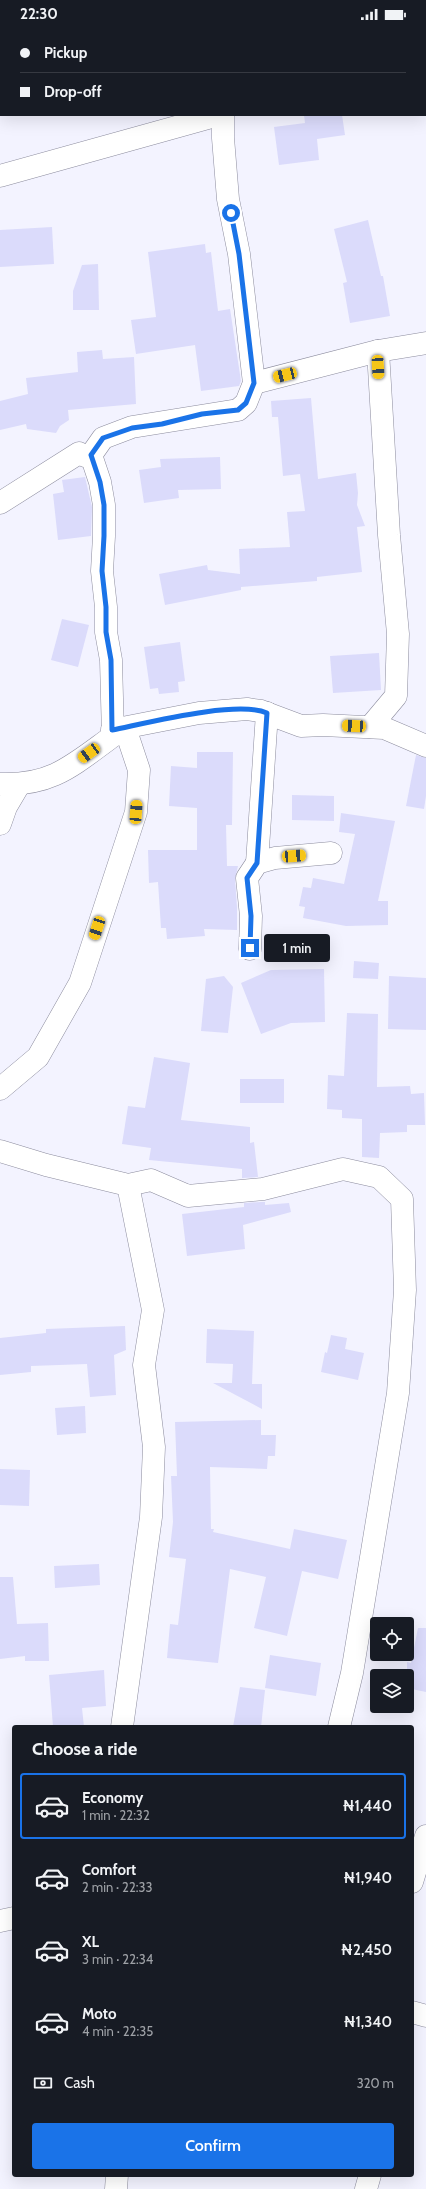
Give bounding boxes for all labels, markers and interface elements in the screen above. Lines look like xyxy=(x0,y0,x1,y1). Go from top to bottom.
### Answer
text: 22:30 xyxy=(20,5,58,23)
text: Pickup xyxy=(44,44,87,62)
text: Drop-off xyxy=(44,83,102,101)
route start xyxy=(222,204,240,222)
car xyxy=(371,355,385,379)
car xyxy=(272,366,298,384)
car xyxy=(342,719,366,733)
car xyxy=(76,741,102,765)
car xyxy=(129,800,143,824)
car xyxy=(282,849,306,863)
car xyxy=(88,915,106,941)
callout: 1 min xyxy=(264,934,330,962)
route end xyxy=(241,939,259,957)
text: 1 min xyxy=(282,940,312,956)
map controls xyxy=(370,1617,414,1713)
button: locate xyxy=(370,1617,414,1661)
button: layers xyxy=(370,1669,414,1713)
text: Choose a ride xyxy=(32,1738,137,1760)
icon: car xyxy=(34,1788,70,1824)
text: Economy xyxy=(82,1789,143,1807)
text: ₦1,440 xyxy=(342,1797,392,1815)
text: 1 min · 22:32 xyxy=(82,1807,150,1823)
icon: car xyxy=(34,1860,70,1896)
text: Comfort xyxy=(82,1861,136,1879)
text: ₦1,940 xyxy=(343,1869,392,1887)
text: 2 min · 22:33 xyxy=(82,1879,153,1895)
icon: car xyxy=(34,1932,70,1968)
text: XL xyxy=(82,1933,99,1951)
text: ₦2,450 xyxy=(341,1941,392,1959)
text: 3 min · 22:34 xyxy=(82,1951,153,1967)
icon: car xyxy=(34,2004,70,2040)
text: Moto xyxy=(82,2005,116,2023)
text: ₦1,340 xyxy=(343,2013,392,2031)
text: 4 min · 22:35 xyxy=(82,2023,153,2039)
icon: cash xyxy=(32,2072,54,2094)
text: Cash xyxy=(64,2074,95,2092)
text: 320 m xyxy=(357,2075,394,2091)
button: Confirm xyxy=(32,2123,394,2169)

